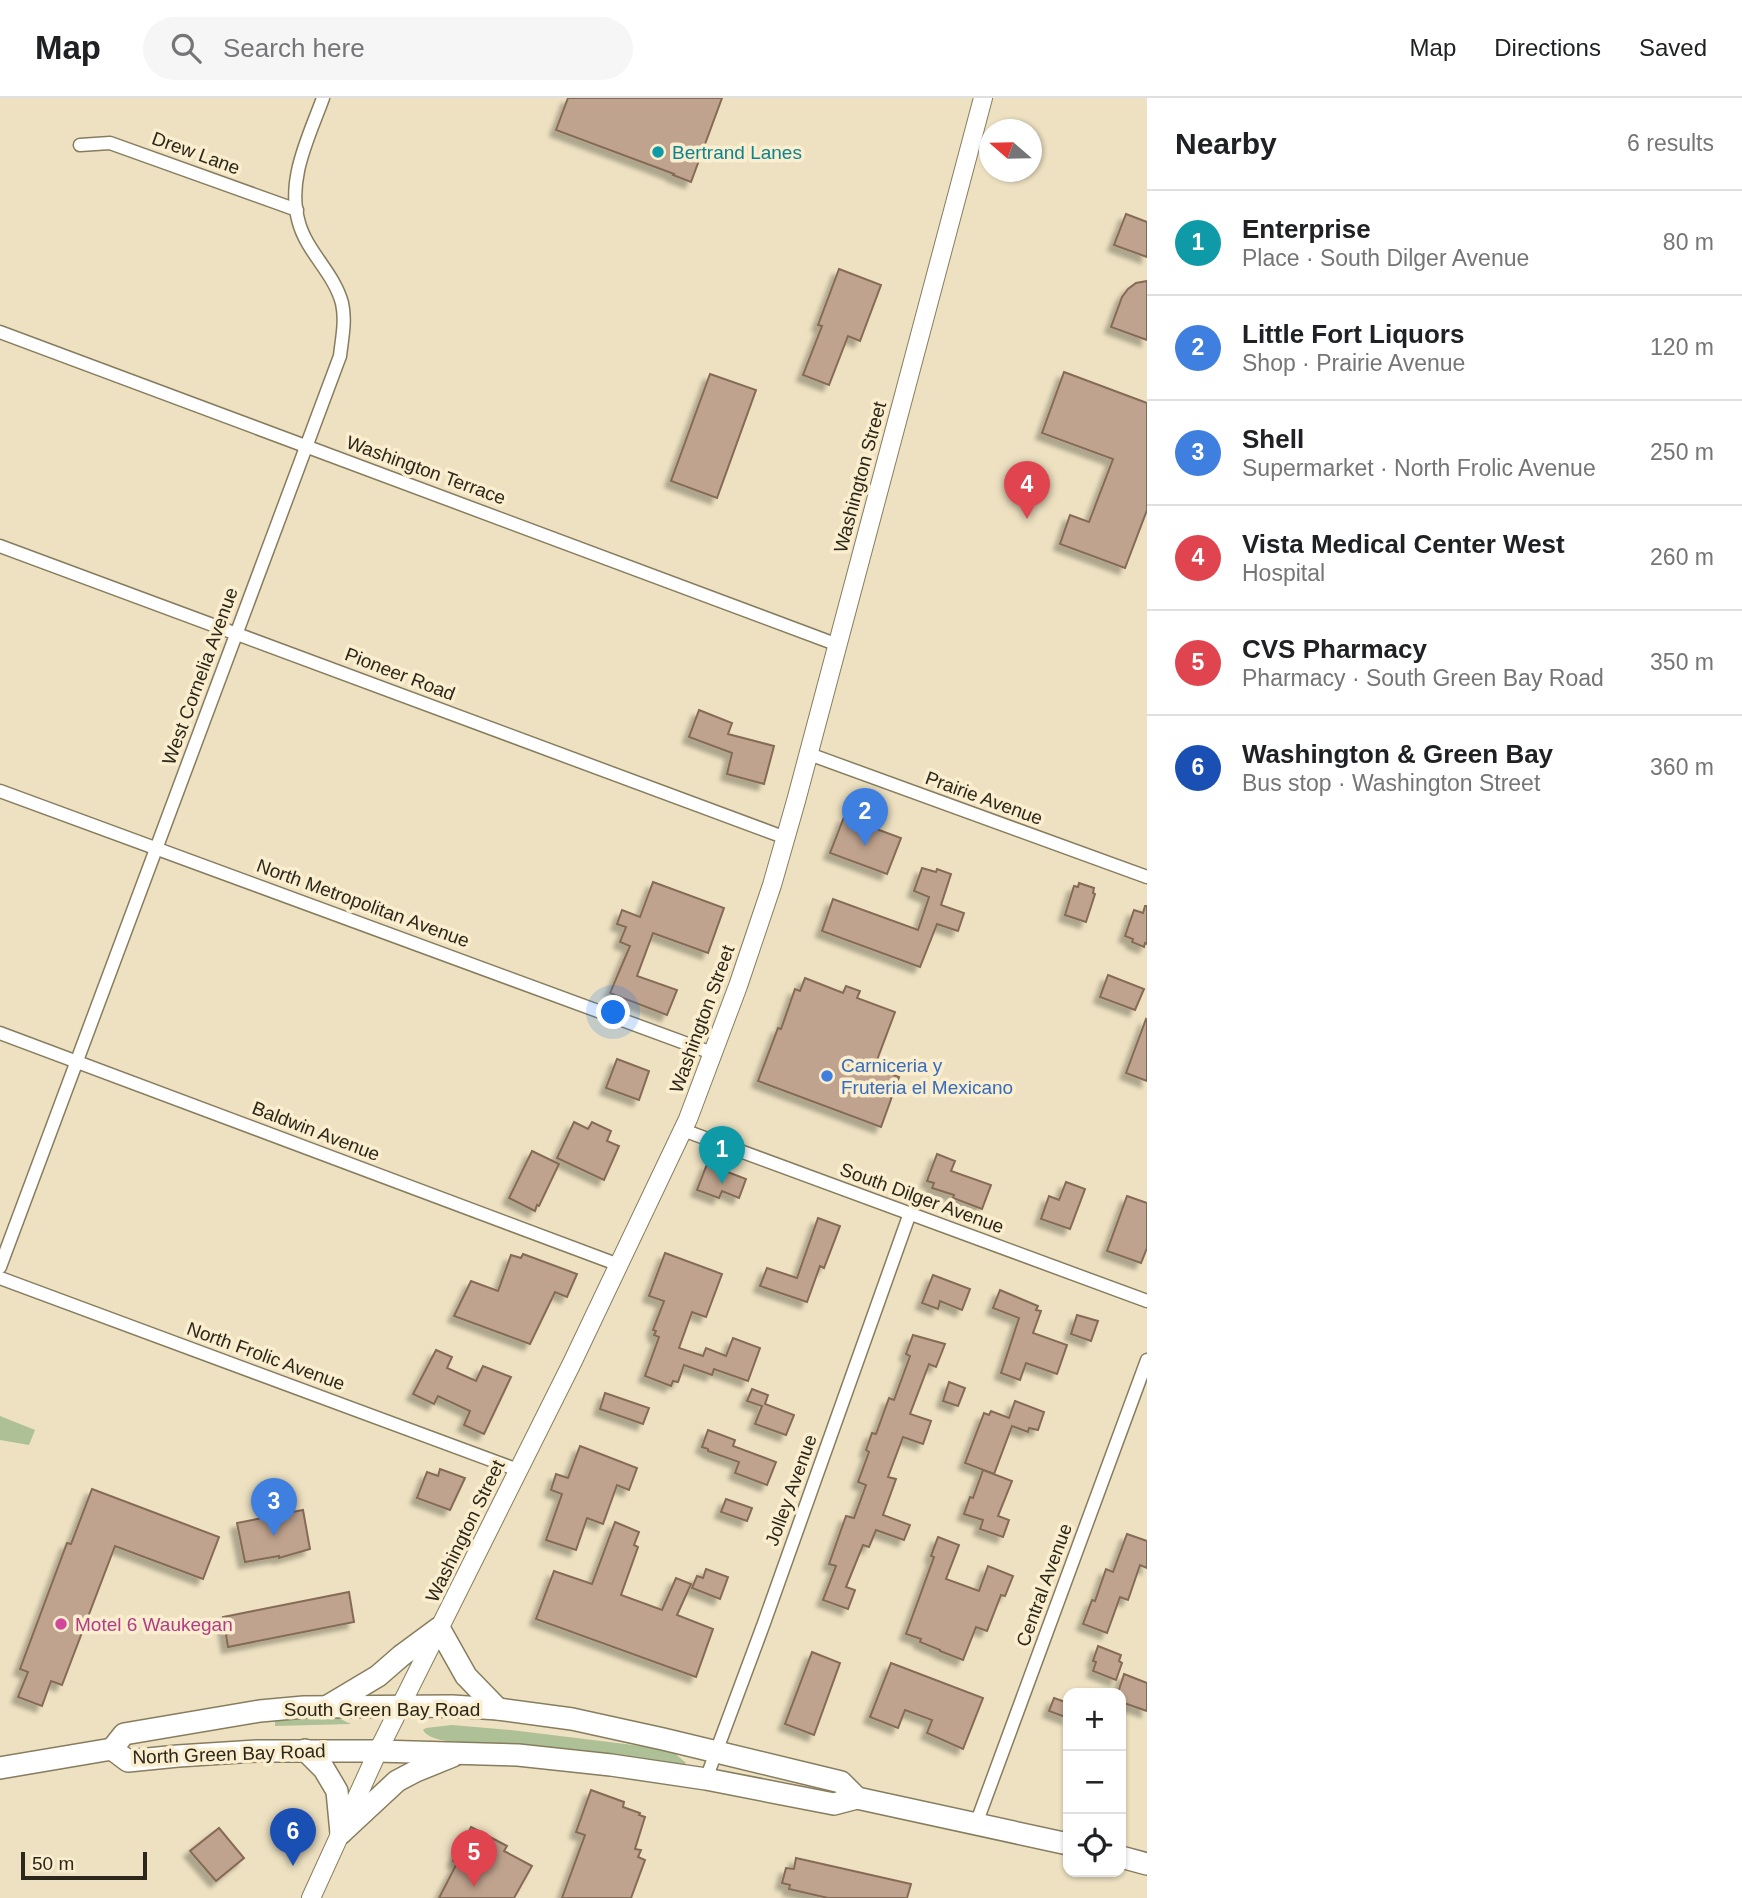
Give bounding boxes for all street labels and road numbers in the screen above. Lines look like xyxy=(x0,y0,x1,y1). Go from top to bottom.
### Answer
street label: Drew Lane xyxy=(149,127,243,179)
street label: Washington Street xyxy=(830,398,890,555)
street label: Washington Terrace xyxy=(344,431,508,509)
street label: West Cornelia Avenue xyxy=(158,584,242,768)
street label: Pioneer Road xyxy=(342,643,458,705)
street label: Prairie Avenue xyxy=(923,767,1045,829)
street label: North Metropolitan Avenue xyxy=(254,855,472,951)
street label: Washington Street xyxy=(666,942,739,1096)
street label: Baldwin Avenue xyxy=(249,1097,383,1165)
street label: South Dilger Avenue xyxy=(837,1159,1007,1237)
street label: North Frolic Avenue xyxy=(184,1318,348,1394)
street label: Jolley Avenue xyxy=(761,1431,821,1549)
street label: Washington Street xyxy=(421,1456,509,1606)
street label: Central Avenue xyxy=(1012,1521,1076,1649)
street label: South Green Bay Road xyxy=(284,1699,480,1720)
street label: North Green Bay Road xyxy=(132,1740,326,1768)

